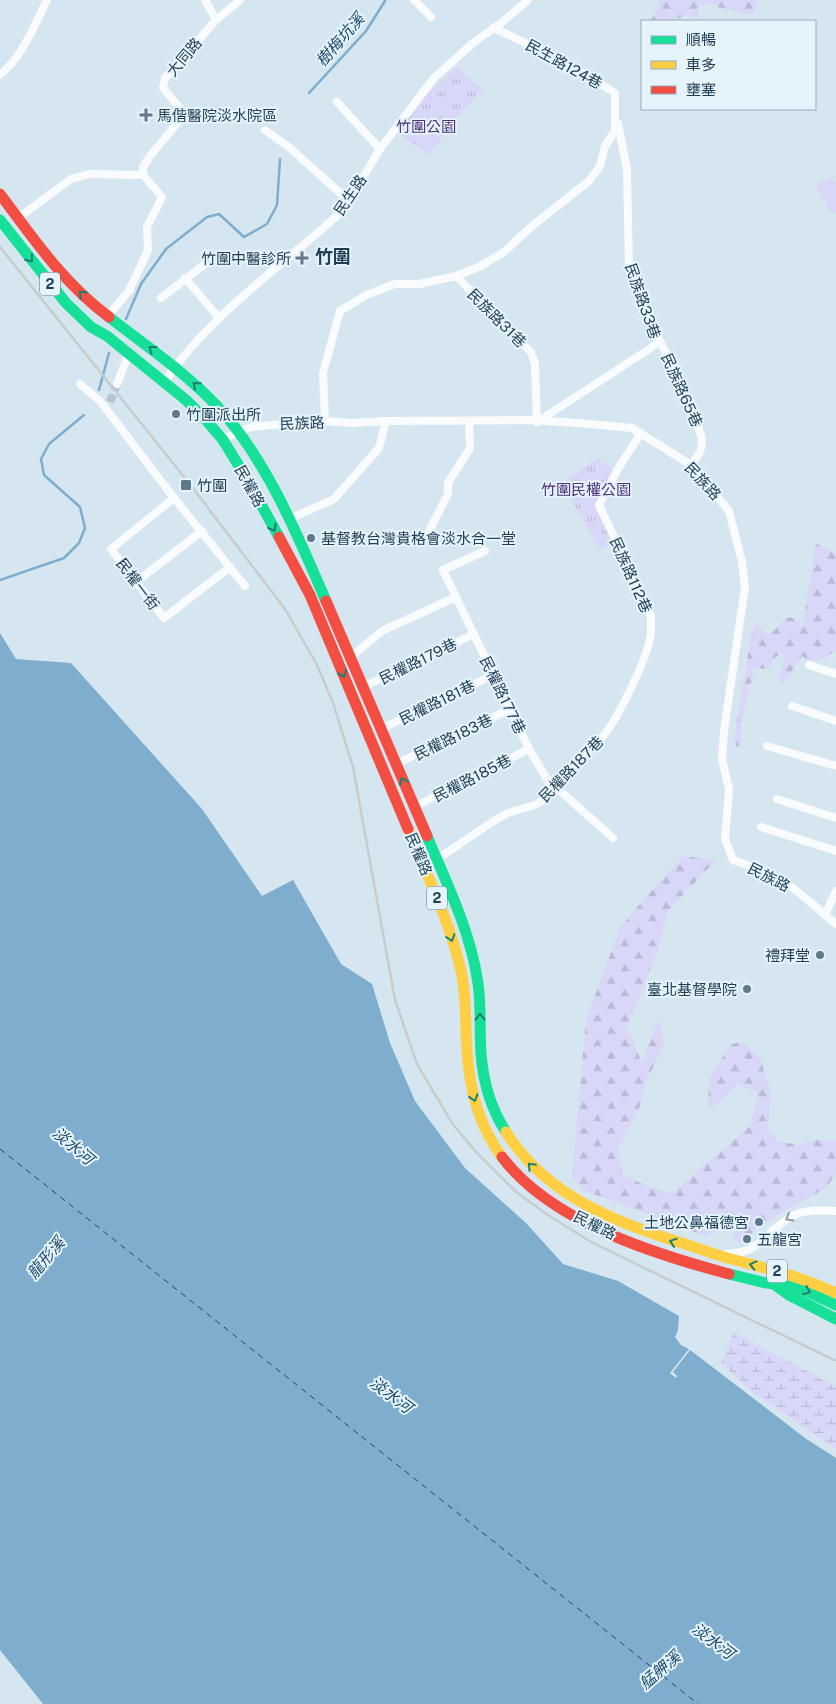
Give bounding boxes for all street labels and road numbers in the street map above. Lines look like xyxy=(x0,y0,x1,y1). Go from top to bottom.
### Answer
street label: 大同路 xyxy=(163,34,205,80)
street label: 民生路124巷 xyxy=(523,36,605,92)
street label: 民生路 xyxy=(330,172,370,218)
street label: 民族路33巷 xyxy=(622,261,664,341)
road number: 2 xyxy=(40,272,60,296)
street label: 民族路31巷 xyxy=(464,285,530,351)
street label: 民族路65巷 xyxy=(658,350,706,430)
street label: 民族路 xyxy=(279,414,325,432)
street label: 民族路 xyxy=(681,459,725,503)
street label: 民權路 xyxy=(232,462,268,510)
street label: 民族路112巷 xyxy=(607,534,655,616)
street label: 民權一街 xyxy=(113,555,163,613)
street label: 民權路179巷 xyxy=(376,635,460,687)
street label: 民權路177巷 xyxy=(477,653,529,737)
street label: 民權路181巷 xyxy=(396,676,478,728)
street label: 民權路183巷 xyxy=(411,711,495,763)
street label: 民權路187巷 xyxy=(536,733,606,805)
street label: 民權路185巷 xyxy=(430,751,514,805)
street label: 民權路 xyxy=(402,830,436,878)
street label: 民族路 xyxy=(745,859,793,895)
road number: 2 xyxy=(427,886,447,910)
street label: 民權路 xyxy=(571,1207,619,1243)
road number: 2 xyxy=(767,1260,787,1282)

